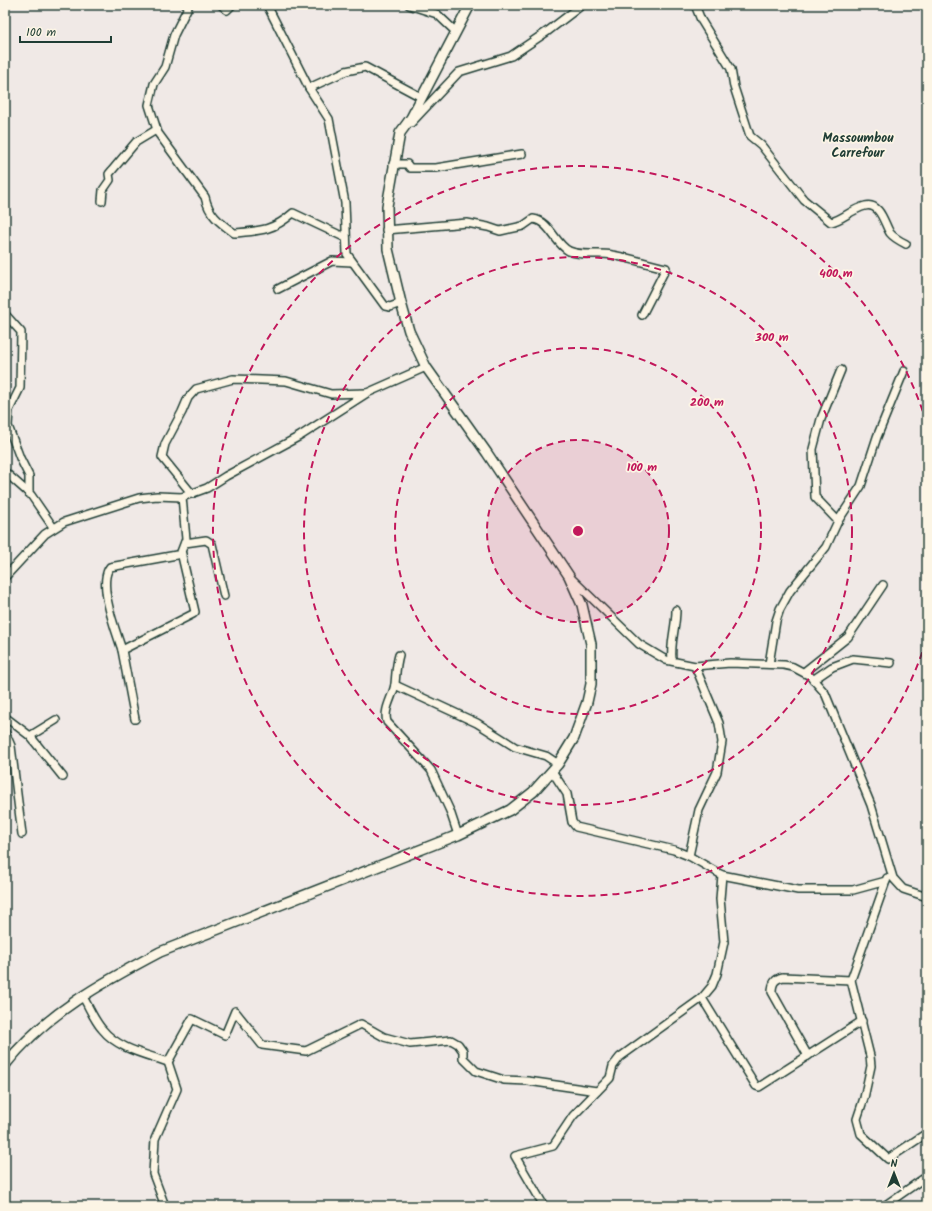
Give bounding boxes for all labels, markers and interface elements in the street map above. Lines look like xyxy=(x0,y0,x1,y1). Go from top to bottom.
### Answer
scale bar xyxy=(20,18,111,44)
text: 100 m xyxy=(26,23,57,42)
district label: Massoumbou Carrefour xyxy=(822,128,894,164)
text: 400 m xyxy=(819,264,853,283)
text: 300 m xyxy=(754,328,789,347)
text: 200 m xyxy=(690,393,724,412)
text: 100 m xyxy=(627,458,657,477)
centre of rings xyxy=(571,524,585,538)
north arrow xyxy=(874,1153,914,1193)
text: N xyxy=(891,1155,898,1173)

